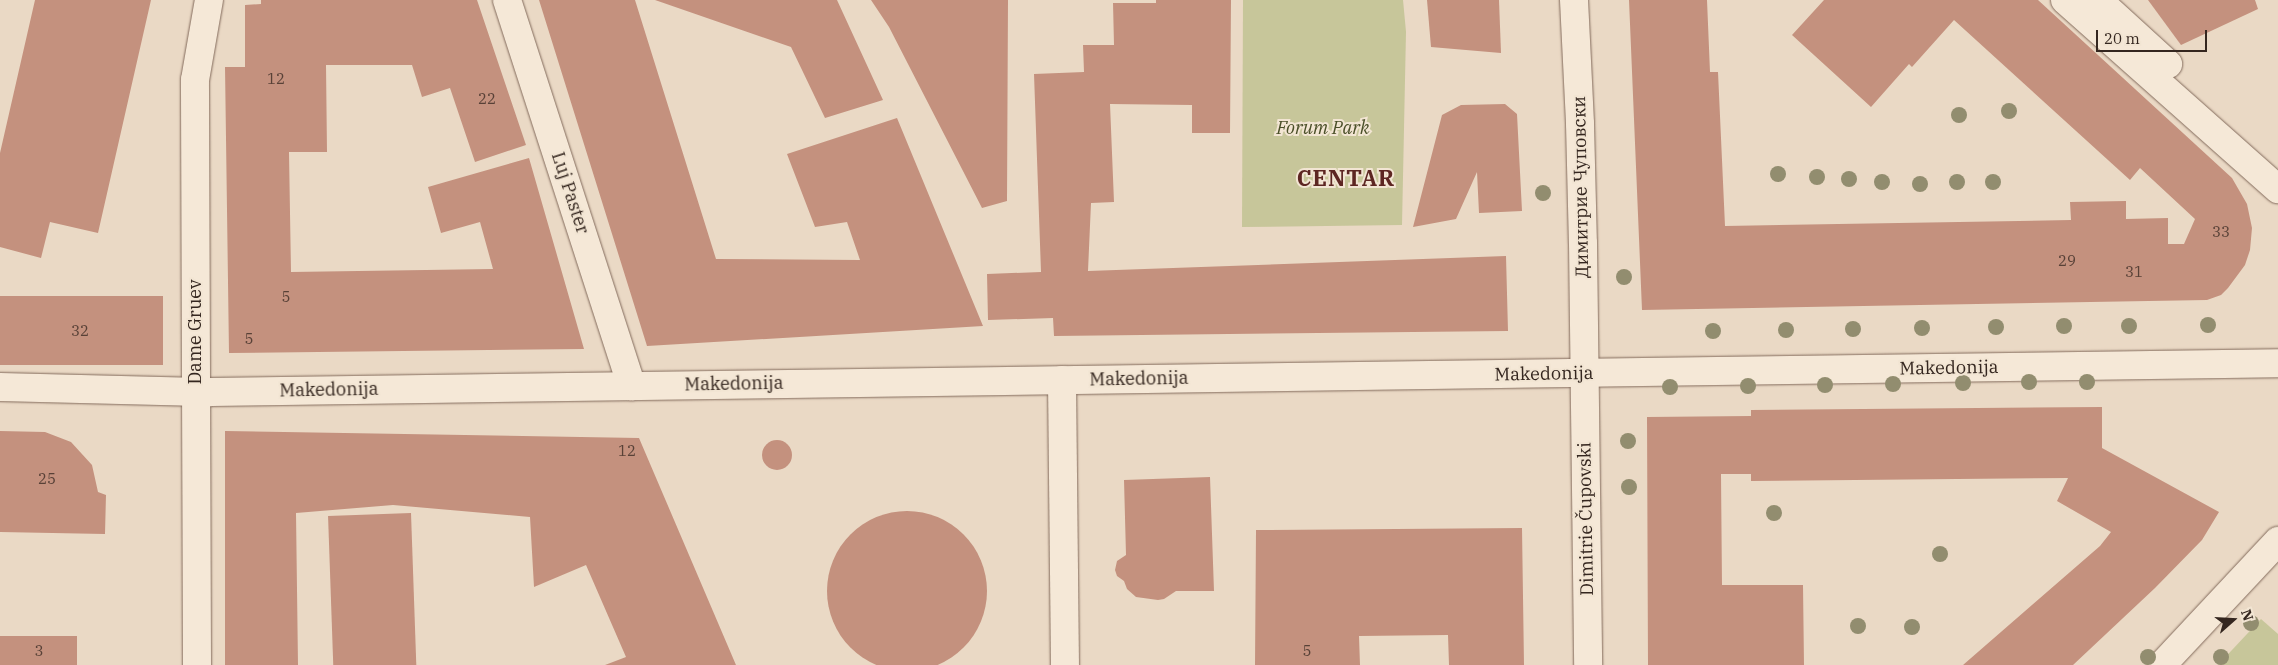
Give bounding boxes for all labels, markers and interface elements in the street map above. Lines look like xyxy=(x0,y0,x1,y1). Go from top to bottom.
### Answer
scale bar xyxy=(2098,20,2209,52)
text: 20 m xyxy=(2104,29,2140,48)
house number: 12 xyxy=(267,70,285,88)
house number: 22 xyxy=(478,90,496,108)
street label: Димитрие Чуповски xyxy=(1569,96,1593,278)
park label: Forum Park xyxy=(1276,117,1370,139)
street label: Luj Paster xyxy=(547,149,593,237)
district label: CENTAR xyxy=(1296,165,1396,191)
house number: 33 xyxy=(2212,223,2230,241)
house number: 29 xyxy=(2058,252,2076,270)
house number: 31 xyxy=(2125,263,2143,281)
street label: Dame Gruev xyxy=(184,279,206,385)
house number: 5 xyxy=(282,288,290,306)
house number: 32 xyxy=(71,322,89,340)
house number: 5 xyxy=(245,330,253,348)
street label: Makedonija xyxy=(1899,356,1999,380)
street label: Makedonija xyxy=(1494,362,1594,386)
street label: Makedonija xyxy=(1089,367,1189,391)
street label: Makedonija xyxy=(684,372,784,396)
street label: Makedonija xyxy=(279,378,379,402)
house number: 12 xyxy=(618,442,636,460)
street label: Dimitrie Čupovski xyxy=(1574,442,1598,596)
house number: 25 xyxy=(38,470,56,488)
north arrow xyxy=(2208,595,2258,645)
text: N xyxy=(2237,607,2257,623)
house number: 3 xyxy=(35,642,43,660)
house number: 5 xyxy=(1303,642,1311,660)

